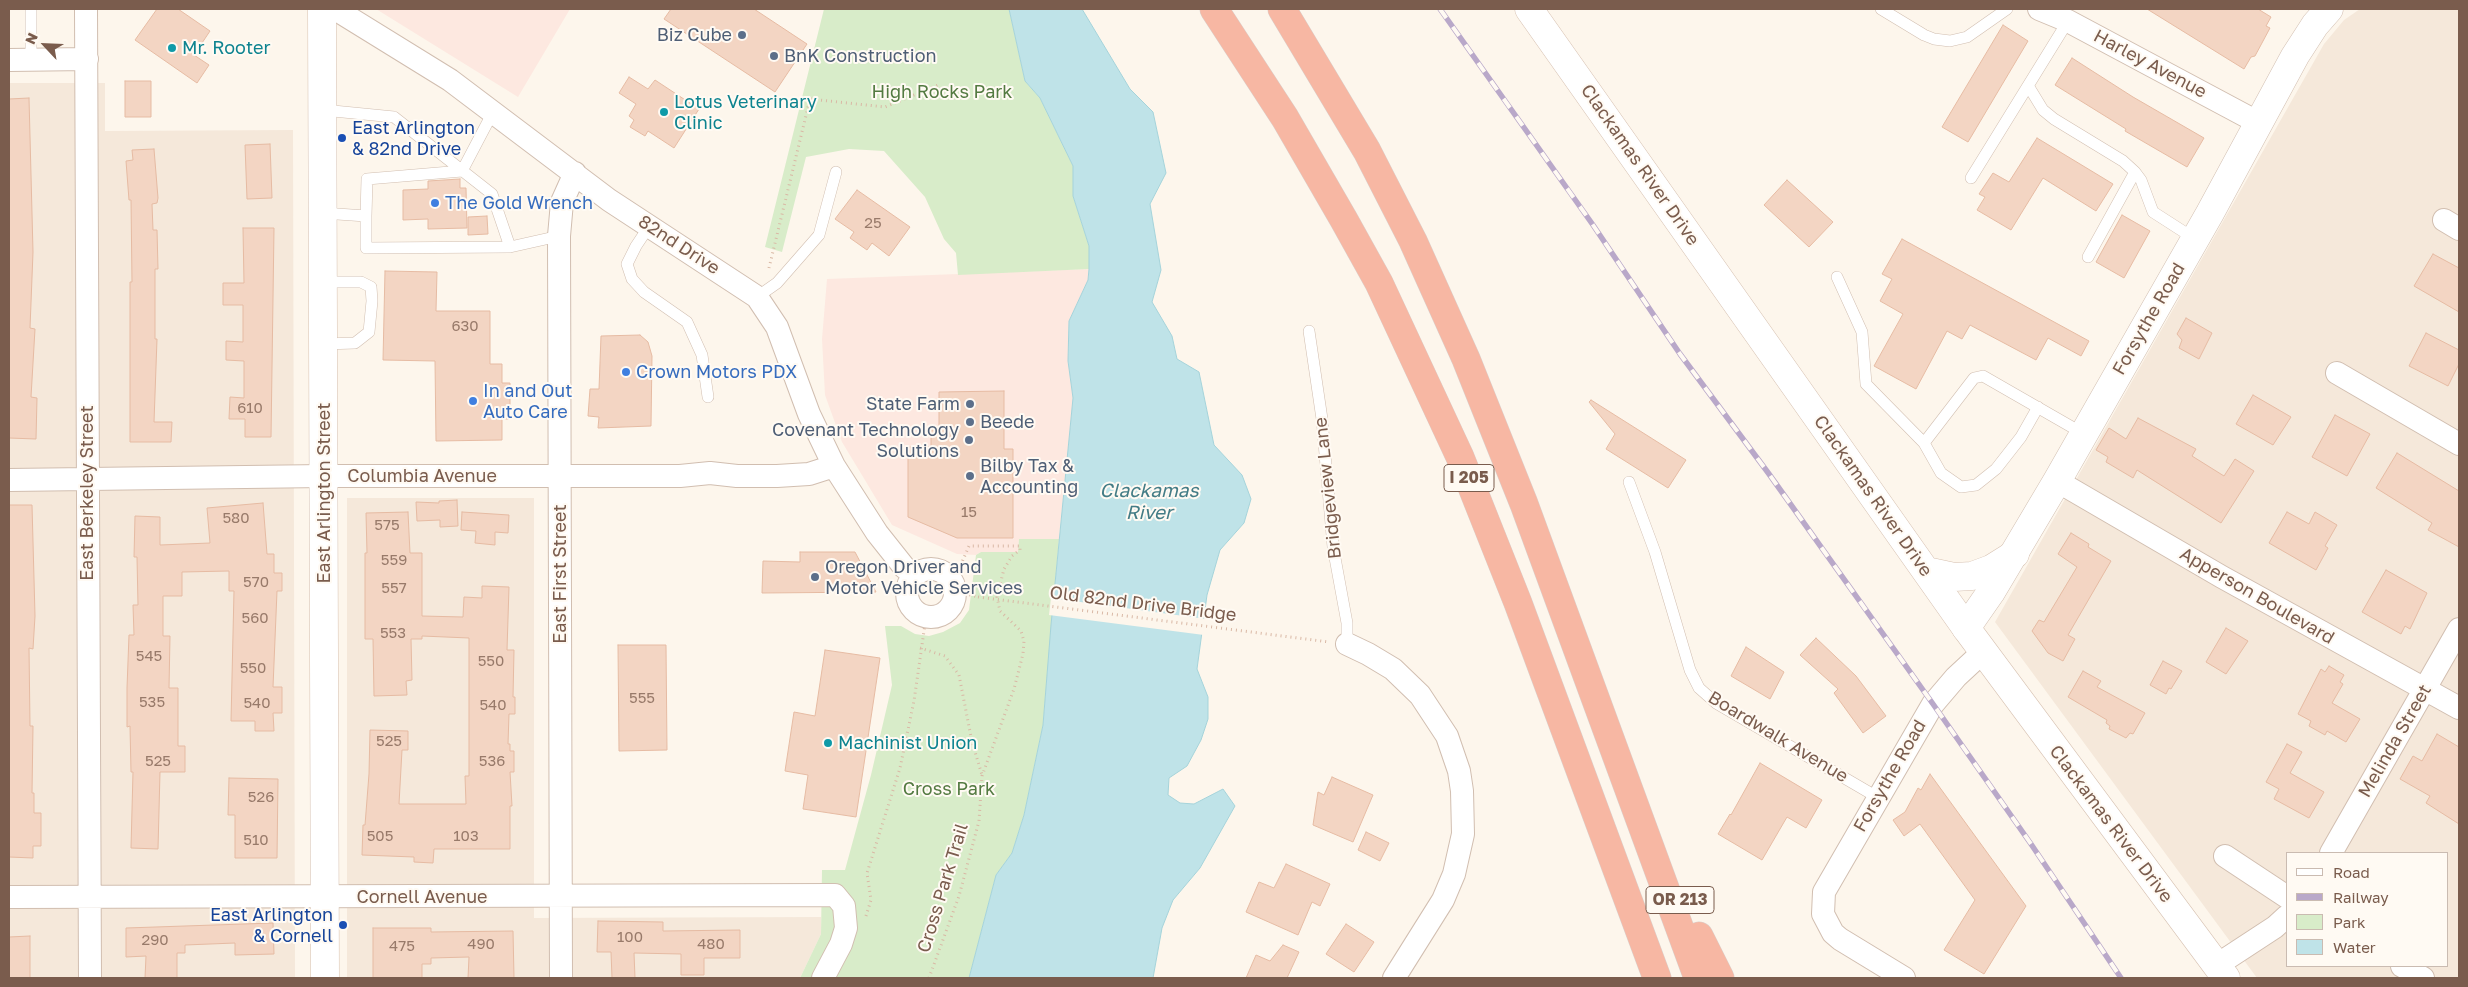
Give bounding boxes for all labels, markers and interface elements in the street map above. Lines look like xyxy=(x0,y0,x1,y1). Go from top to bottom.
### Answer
north arrow xyxy=(20,20,70,70)
place label: Biz Cube xyxy=(657,24,732,46)
street label: Harley Avenue xyxy=(2090,25,2210,103)
marker: Biz Cube xyxy=(736,29,748,41)
text: N xyxy=(21,30,41,47)
place label: Mr. Rooter xyxy=(182,37,271,59)
marker: Mr. Rooter xyxy=(166,42,178,54)
place label: BnK Construction xyxy=(784,45,937,67)
marker: BnK Construction xyxy=(768,50,780,62)
street label: Clackamas River Drive xyxy=(1576,80,1704,250)
park label: High Rocks Park xyxy=(872,81,1012,103)
place label: Lotus Veterinary Clinic xyxy=(674,91,817,134)
marker: Lotus Veterinary Clinic xyxy=(658,106,670,118)
place label: East Arlington & 82nd Drive xyxy=(352,117,475,160)
marker: East Arlington & 82nd Drive xyxy=(336,132,348,144)
place label: The Gold Wrench xyxy=(445,192,593,214)
marker: The Gold Wrench xyxy=(429,197,441,209)
street label: 82nd Drive xyxy=(634,211,724,279)
house number: 25 xyxy=(864,214,882,232)
street label: Forsythe Road xyxy=(2108,259,2190,379)
house number: 630 xyxy=(451,317,479,335)
place label: Crown Motors PDX xyxy=(636,361,797,383)
marker: Crown Motors PDX xyxy=(620,366,632,378)
place label: In and Out Auto Care xyxy=(483,380,572,422)
place label: State Farm xyxy=(866,393,960,415)
marker: In and Out Auto Care xyxy=(467,395,479,407)
marker: State Farm xyxy=(964,398,976,410)
house number: 610 xyxy=(237,399,263,417)
street label: East Arlington Street xyxy=(313,403,335,583)
street label: East Berkeley Street xyxy=(76,405,98,581)
place label: Beede xyxy=(980,411,1034,433)
street label: Clackamas River Drive xyxy=(1809,411,1937,581)
marker: Beede xyxy=(964,416,976,428)
street label: Bridgeview Lane xyxy=(1310,416,1346,560)
place label: Covenant Technology Solutions xyxy=(772,419,959,462)
marker: Covenant Technology Solutions xyxy=(963,434,975,446)
place label: Bilby Tax & Accounting xyxy=(980,455,1078,498)
road number: I 205 xyxy=(1444,464,1494,492)
street label: Columbia Avenue xyxy=(347,465,497,487)
marker: Bilby Tax & Accounting xyxy=(964,470,976,482)
water label: Clackamas River xyxy=(1100,480,1198,524)
house number: 15 xyxy=(961,503,977,521)
street label: East First Street xyxy=(549,504,571,644)
house number: 580 xyxy=(222,509,250,527)
house number: 575 xyxy=(374,516,400,534)
street label: Apperson Boulevard xyxy=(2176,543,2338,649)
house number: 559 xyxy=(381,551,407,569)
place label: Oregon Driver and Motor Vehicle Services xyxy=(825,556,1023,598)
marker: Oregon Driver and Motor Vehicle Services xyxy=(809,571,821,583)
house number: 570 xyxy=(243,573,269,591)
house number: 557 xyxy=(381,579,407,597)
street label: Old 82nd Drive Bridge xyxy=(1048,582,1238,626)
house number: 560 xyxy=(241,609,269,627)
house number: 553 xyxy=(380,624,406,642)
house number: 545 xyxy=(136,647,162,665)
house number: 550 xyxy=(478,652,504,670)
house number: 550 xyxy=(240,659,266,677)
street label: Melinda Street xyxy=(2354,681,2436,801)
street label: Boardwalk Avenue xyxy=(1704,687,1852,787)
house number: 555 xyxy=(629,689,655,707)
house number: 535 xyxy=(139,693,165,711)
house number: 540 xyxy=(243,694,271,712)
house number: 540 xyxy=(479,696,507,714)
street label: Forsythe Road xyxy=(1849,716,1931,836)
house number: 525 xyxy=(376,732,402,750)
place label: Machinist Union xyxy=(838,732,977,754)
marker: Machinist Union xyxy=(822,737,834,749)
street label: Clackamas River Drive xyxy=(2045,741,2177,907)
house number: 525 xyxy=(145,752,171,770)
house number: 536 xyxy=(479,752,505,770)
park label: Cross Park xyxy=(903,778,995,800)
house number: 526 xyxy=(248,788,274,806)
street label: Cross Park Trail xyxy=(913,821,973,955)
house number: 505 xyxy=(367,827,393,845)
house number: 103 xyxy=(453,827,479,845)
house number: 510 xyxy=(243,831,269,849)
legend xyxy=(2286,852,2448,967)
text: Road xyxy=(2333,863,2370,881)
street label: Cornell Avenue xyxy=(356,886,488,908)
road number: OR 213 xyxy=(1646,886,1714,914)
text: Railway xyxy=(2333,888,2389,906)
place label: East Arlington & Cornell xyxy=(210,904,333,946)
text: Park xyxy=(2333,913,2365,931)
marker: East Arlington & Cornell xyxy=(337,919,349,931)
house number: 100 xyxy=(617,928,643,946)
house number: 290 xyxy=(141,931,169,949)
house number: 490 xyxy=(467,935,495,953)
house number: 480 xyxy=(697,935,725,953)
house number: 475 xyxy=(389,937,415,955)
text: Water xyxy=(2333,938,2376,956)

